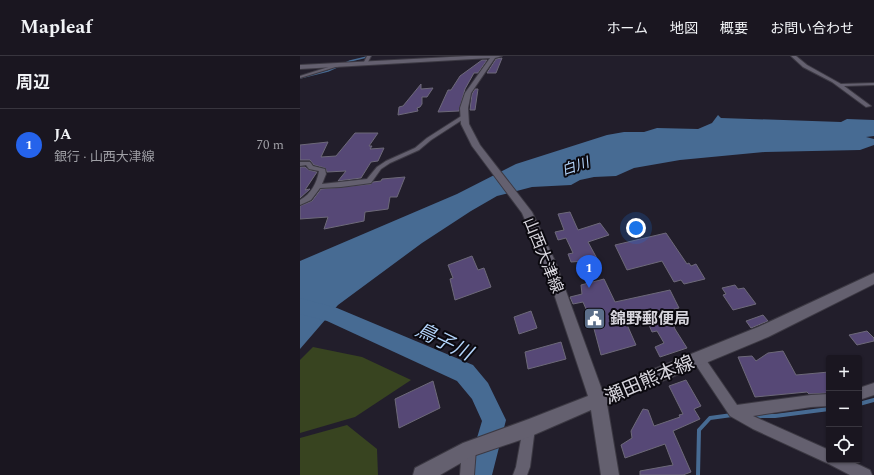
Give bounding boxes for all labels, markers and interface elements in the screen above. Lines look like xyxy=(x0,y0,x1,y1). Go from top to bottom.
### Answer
text: Mapleaf xyxy=(20,13,92,42)
text: ホーム xyxy=(606,18,648,39)
text: 地図 xyxy=(670,18,698,39)
text: 概要 xyxy=(720,18,748,39)
text: お問い合わせ xyxy=(770,18,854,39)
text: 周辺 xyxy=(16,70,50,96)
text: JA xyxy=(54,123,72,146)
text: 1 xyxy=(25,135,33,155)
text: 70 m xyxy=(257,135,284,155)
text: 銀行 · 山西大津線 xyxy=(54,147,155,167)
water label: 白川 xyxy=(559,151,594,181)
street label: 山西大津線 xyxy=(517,214,569,297)
your location xyxy=(626,218,646,238)
pin: 1 xyxy=(576,255,602,288)
public building icon: 錦野郵便局 xyxy=(581,305,607,331)
place label: 錦野郵便局 xyxy=(610,307,690,331)
water label: 鳥子川 xyxy=(410,315,479,369)
street label: 瀬田熊本線 xyxy=(600,348,699,412)
map controls xyxy=(826,355,862,463)
button: + xyxy=(826,355,862,391)
button: − xyxy=(826,391,862,427)
button: locate xyxy=(826,427,862,463)

